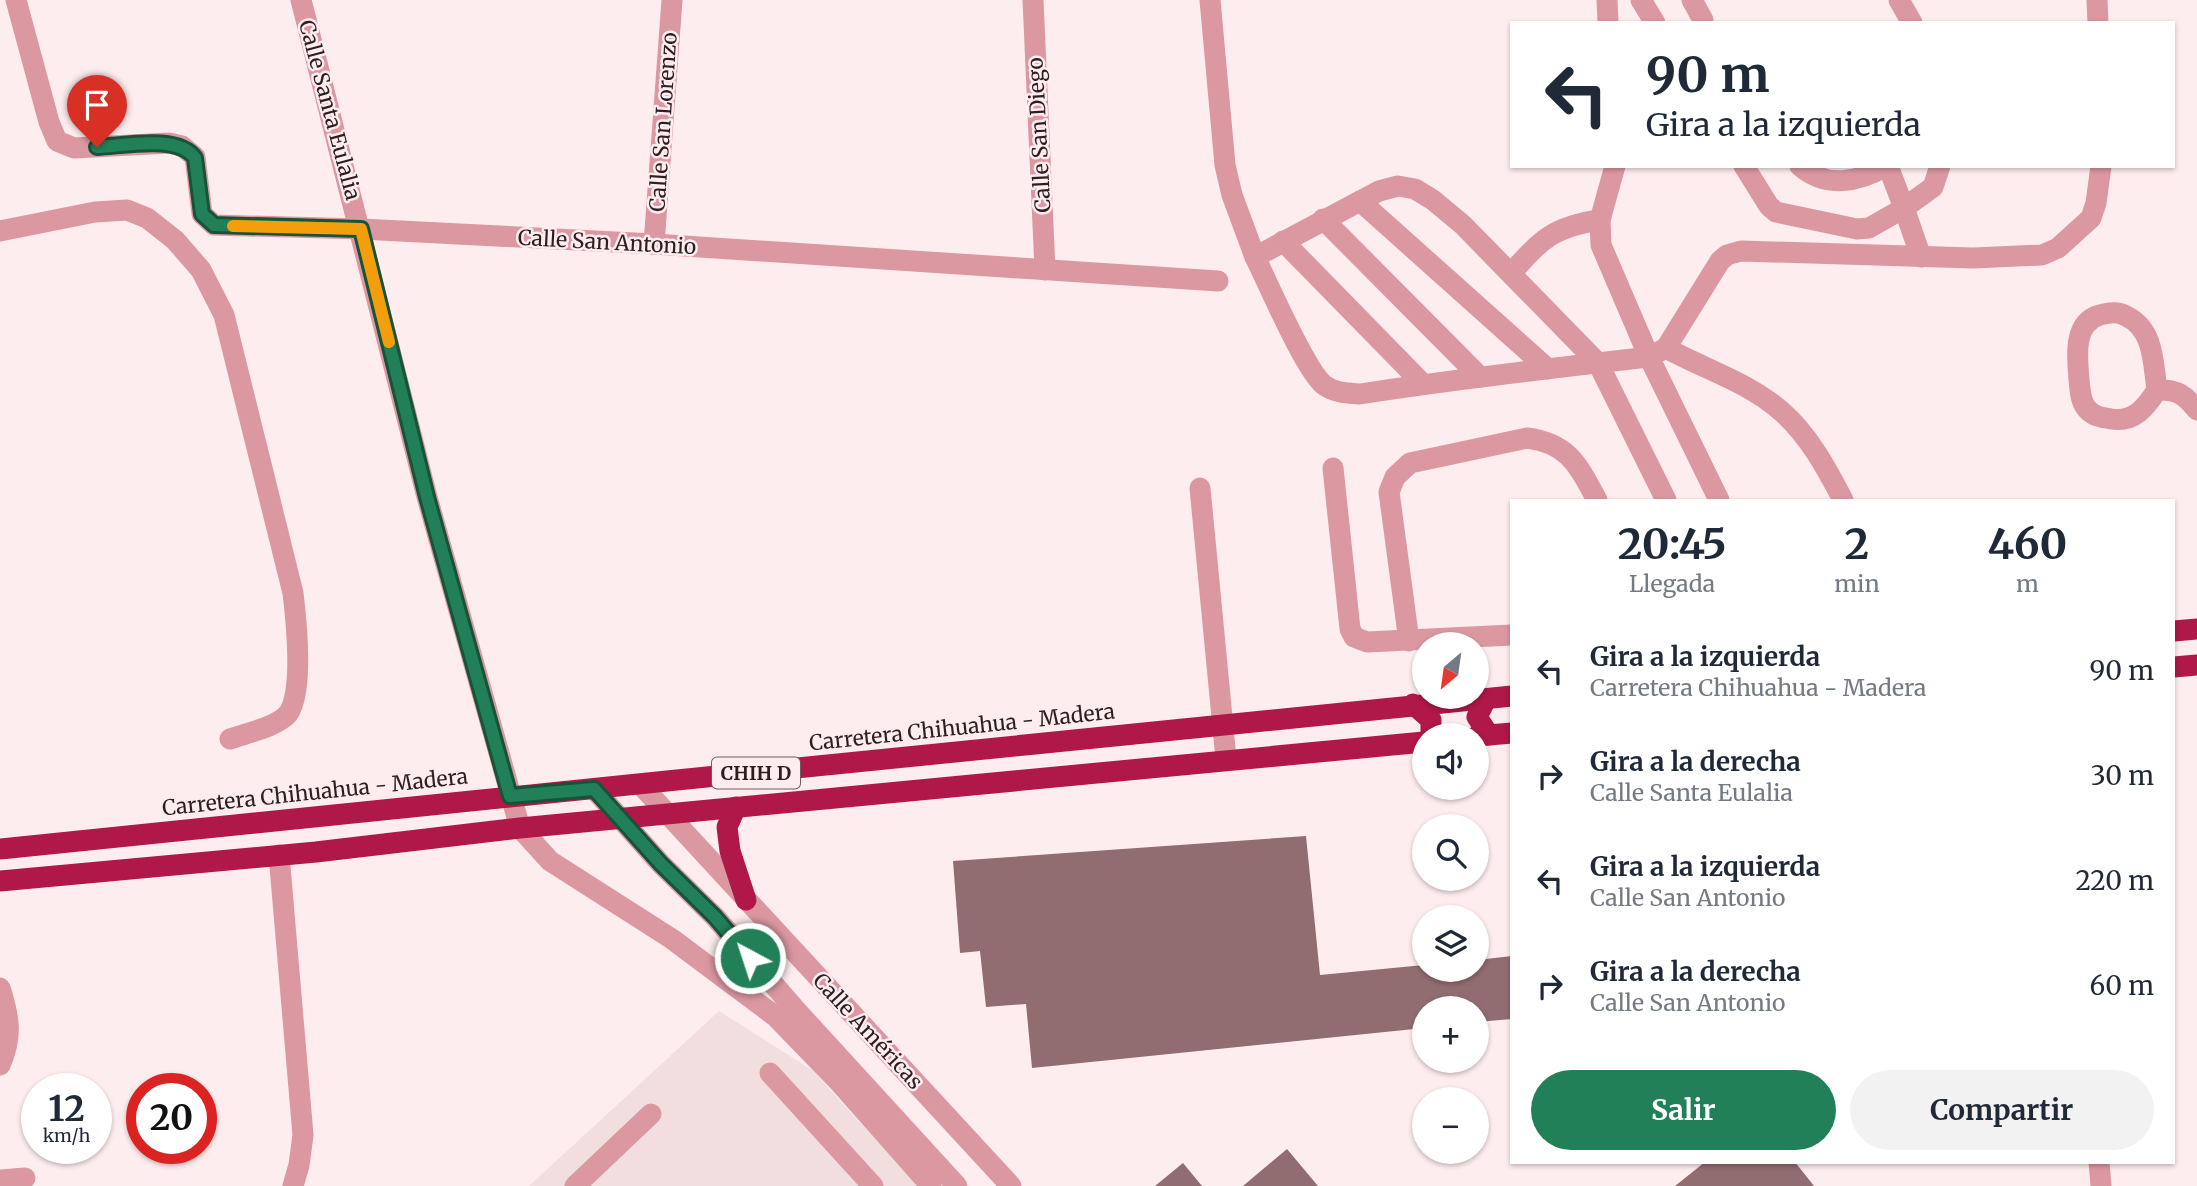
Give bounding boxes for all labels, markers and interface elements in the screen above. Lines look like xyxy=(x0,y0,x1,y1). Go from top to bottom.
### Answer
street label: Calle Santa Eulalia xyxy=(293,17,367,203)
street label: Calle San Lorenzo xyxy=(643,31,683,213)
text: 90 m xyxy=(1646,44,1770,105)
icon: left xyxy=(1531,49,1622,140)
street label: Calle San Diego xyxy=(1021,57,1057,213)
pin xyxy=(67,75,127,147)
icon: arrive xyxy=(78,86,116,124)
text: Gira a la izquierda xyxy=(1646,105,1921,145)
street label: Calle San Antonio xyxy=(517,224,697,260)
text: 20:45 xyxy=(1618,518,1726,570)
text: 2 xyxy=(1845,518,1869,570)
text: 460 xyxy=(1987,518,2067,570)
text: Llegada xyxy=(1629,569,1715,598)
text: min xyxy=(1834,569,1880,598)
text: m xyxy=(2016,569,2039,598)
north arrow xyxy=(1412,632,1489,709)
map controls xyxy=(1412,632,1489,1164)
text: Gira a la izquierda xyxy=(1590,640,1820,673)
icon: left xyxy=(1531,652,1569,690)
text: 90 m xyxy=(2090,654,2154,687)
text: Carretera Chihuahua - Madera xyxy=(1590,673,1926,702)
street label: Carretera Chihuahua - Madera xyxy=(808,698,1116,756)
button: sound xyxy=(1412,723,1489,800)
text: Gira a la derecha xyxy=(1590,745,1801,778)
icon: right xyxy=(1531,757,1569,795)
road number: CHIH D xyxy=(712,758,800,788)
text: 30 m xyxy=(2091,759,2154,792)
street label: Carretera Chihuahua - Madera xyxy=(161,763,469,821)
text: Calle Santa Eulalia xyxy=(1590,778,1793,807)
button: search xyxy=(1412,814,1489,891)
text: Gira a la izquierda xyxy=(1590,850,1820,883)
icon: left xyxy=(1531,862,1569,900)
text: 220 m xyxy=(2075,864,2154,897)
text: Calle San Antonio xyxy=(1590,883,1785,912)
button: layers xyxy=(1412,905,1489,982)
position arrow xyxy=(713,921,787,995)
text: Gira a la derecha xyxy=(1590,955,1801,988)
street label: Calle Américas xyxy=(807,967,929,1095)
icon: right xyxy=(1531,967,1569,1005)
text: 60 m xyxy=(2090,969,2154,1002)
text: Calle San Antonio xyxy=(1590,988,1785,1017)
button: + xyxy=(1412,996,1489,1073)
button: Salir xyxy=(1531,1070,1836,1150)
button: Compartir xyxy=(1850,1070,2154,1150)
speed limit sign: 20 xyxy=(126,1073,217,1164)
text: 12 xyxy=(48,1087,85,1131)
button: − xyxy=(1412,1087,1489,1164)
text: km/h xyxy=(43,1124,90,1147)

